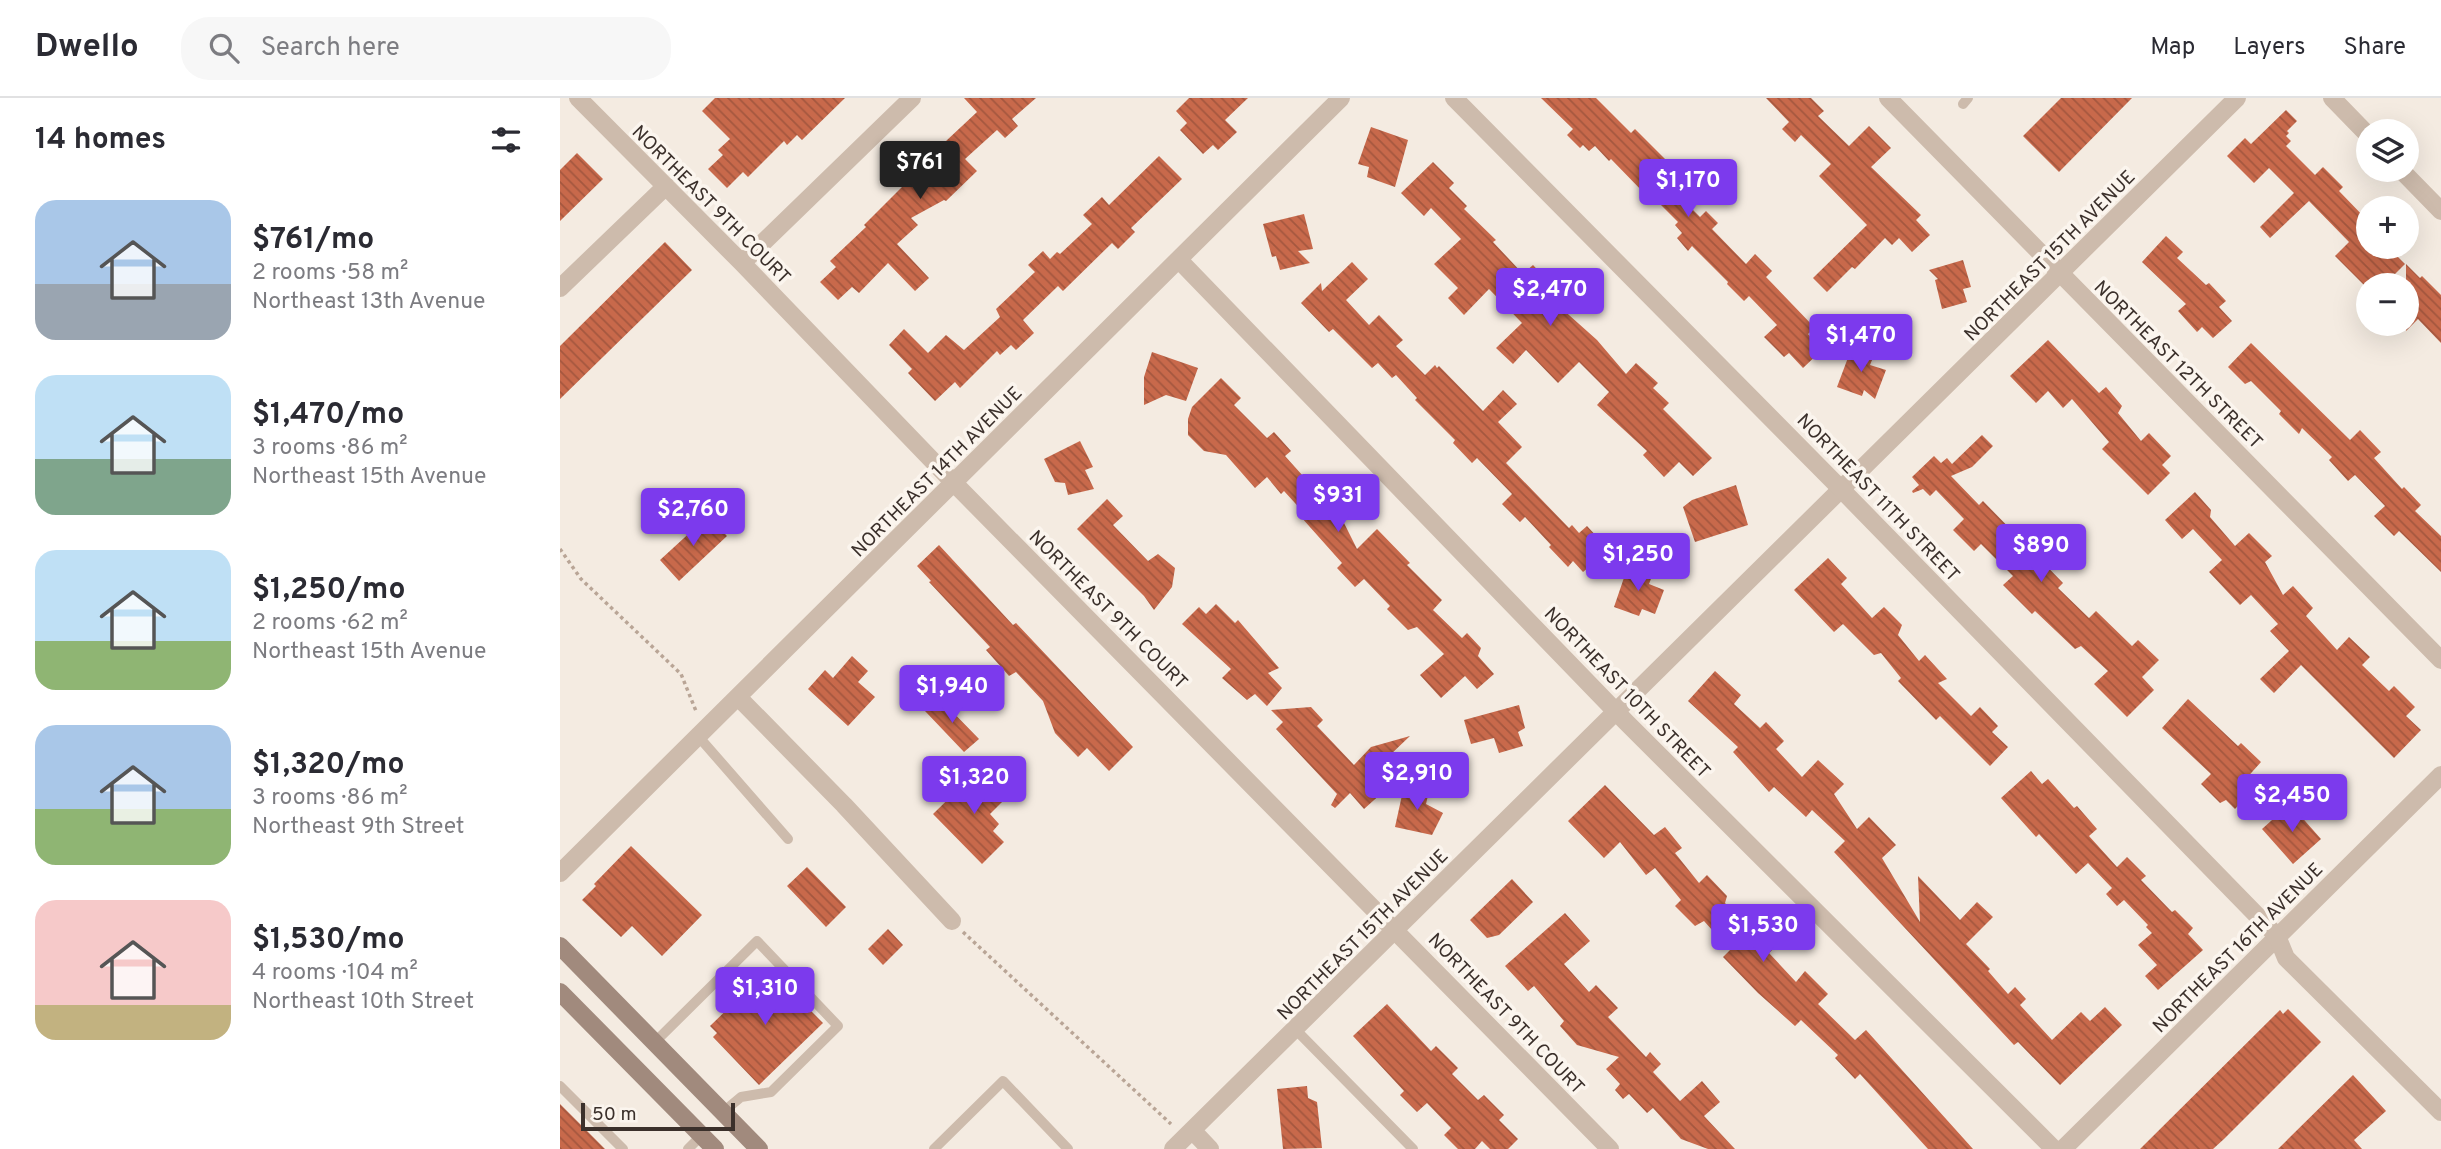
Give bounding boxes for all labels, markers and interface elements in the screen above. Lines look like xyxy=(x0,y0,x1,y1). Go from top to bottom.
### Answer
search box xyxy=(181,17,671,80)
text: Dwello xyxy=(35,27,139,69)
icon: search xyxy=(205,29,243,67)
text: Search here xyxy=(261,32,400,65)
text: Map xyxy=(2150,33,2195,63)
text: Layers xyxy=(2233,33,2305,63)
text: Share xyxy=(2343,33,2406,63)
map controls xyxy=(2356,119,2419,336)
button: layers xyxy=(2356,119,2419,182)
icon: filters xyxy=(487,121,525,159)
street label: NORTHEAST 9TH COURT xyxy=(626,121,795,290)
text: 14 homes xyxy=(35,122,166,159)
pin: $761 xyxy=(879,141,961,201)
text: $761 xyxy=(896,149,944,178)
pin: $1,170 xyxy=(1631,159,1745,219)
street label: NORTHEAST 15TH AVENUE xyxy=(1960,166,2141,347)
text: $1,170 xyxy=(1655,167,1721,196)
button: + xyxy=(2356,196,2419,259)
text: $761/mo xyxy=(252,222,374,259)
icon: home xyxy=(91,228,175,312)
text: 2 rooms · 58 m² xyxy=(252,259,408,288)
pin: $2,470 xyxy=(1493,268,1607,328)
button: − xyxy=(2356,273,2419,336)
text: $2,470 xyxy=(1512,276,1588,305)
street label: NORTHEAST 12TH STREET xyxy=(2088,276,2267,455)
text: Northeast 13th Avenue xyxy=(252,288,485,317)
pin: $1,470 xyxy=(1804,314,1918,374)
text: $1,470 xyxy=(1825,322,1897,351)
street label: NORTHEAST 14TH AVENUE xyxy=(847,382,1028,563)
text: $1,470/mo xyxy=(252,397,404,434)
icon: home xyxy=(91,403,175,487)
street label: NORTHEAST 11TH STREET xyxy=(1791,409,1964,588)
text: 3 rooms · 86 m² xyxy=(252,434,408,463)
text: Northeast 15th Avenue xyxy=(252,463,486,492)
pin: $931 xyxy=(1297,474,1379,534)
text: $931 xyxy=(1313,482,1363,511)
pin: $2,760 xyxy=(636,489,750,548)
text: $2,760 xyxy=(657,496,729,525)
pin: $890 xyxy=(2000,524,2082,584)
street label: NORTHEAST 9TH COURT xyxy=(1023,526,1192,695)
text: $890 xyxy=(2012,532,2070,561)
pin: $1,250 xyxy=(1581,533,1695,593)
text: $1,250 xyxy=(1602,541,1674,570)
text: $1,250/mo xyxy=(252,572,405,609)
icon: home xyxy=(91,578,175,662)
street label: NORTHEAST 10TH STREET xyxy=(1538,603,1715,784)
text: 2 rooms · 62 m² xyxy=(252,609,408,638)
text: Northeast 15th Avenue xyxy=(252,638,486,667)
pin: $1,940 xyxy=(895,666,1009,725)
text: $1,940 xyxy=(915,673,989,702)
text: $1,320/mo xyxy=(252,747,405,784)
pin: $2,910 xyxy=(1360,752,1474,812)
icon: home xyxy=(91,753,175,837)
pin: $1,320 xyxy=(917,756,1031,816)
text: $2,910 xyxy=(1381,760,1453,789)
text: $1,320 xyxy=(938,764,1010,793)
pin: $2,450 xyxy=(2235,774,2349,834)
text: $2,450 xyxy=(2253,782,2331,811)
text: 3 rooms · 86 m² xyxy=(252,784,408,813)
text: Northeast 9th Street xyxy=(252,813,465,842)
street label: NORTHEAST 15TH AVENUE xyxy=(1273,845,1454,1026)
street label: NORTHEAST 16TH AVENUE xyxy=(2148,858,2329,1039)
pin: $1,530 xyxy=(1706,904,1820,964)
text: $1,530 xyxy=(1727,912,1799,941)
text: $1,530/mo xyxy=(252,922,405,959)
icon: home xyxy=(91,928,175,1012)
street label: NORTHEAST 9TH COURT xyxy=(1422,929,1589,1100)
text: 4 rooms · 104 m² xyxy=(252,959,418,988)
pin: $1,310 xyxy=(708,968,822,1027)
text: $1,310 xyxy=(731,975,799,1004)
text: Northeast 10th Street xyxy=(252,988,474,1017)
scale bar xyxy=(581,1100,735,1132)
text: 50 m xyxy=(592,1103,637,1127)

